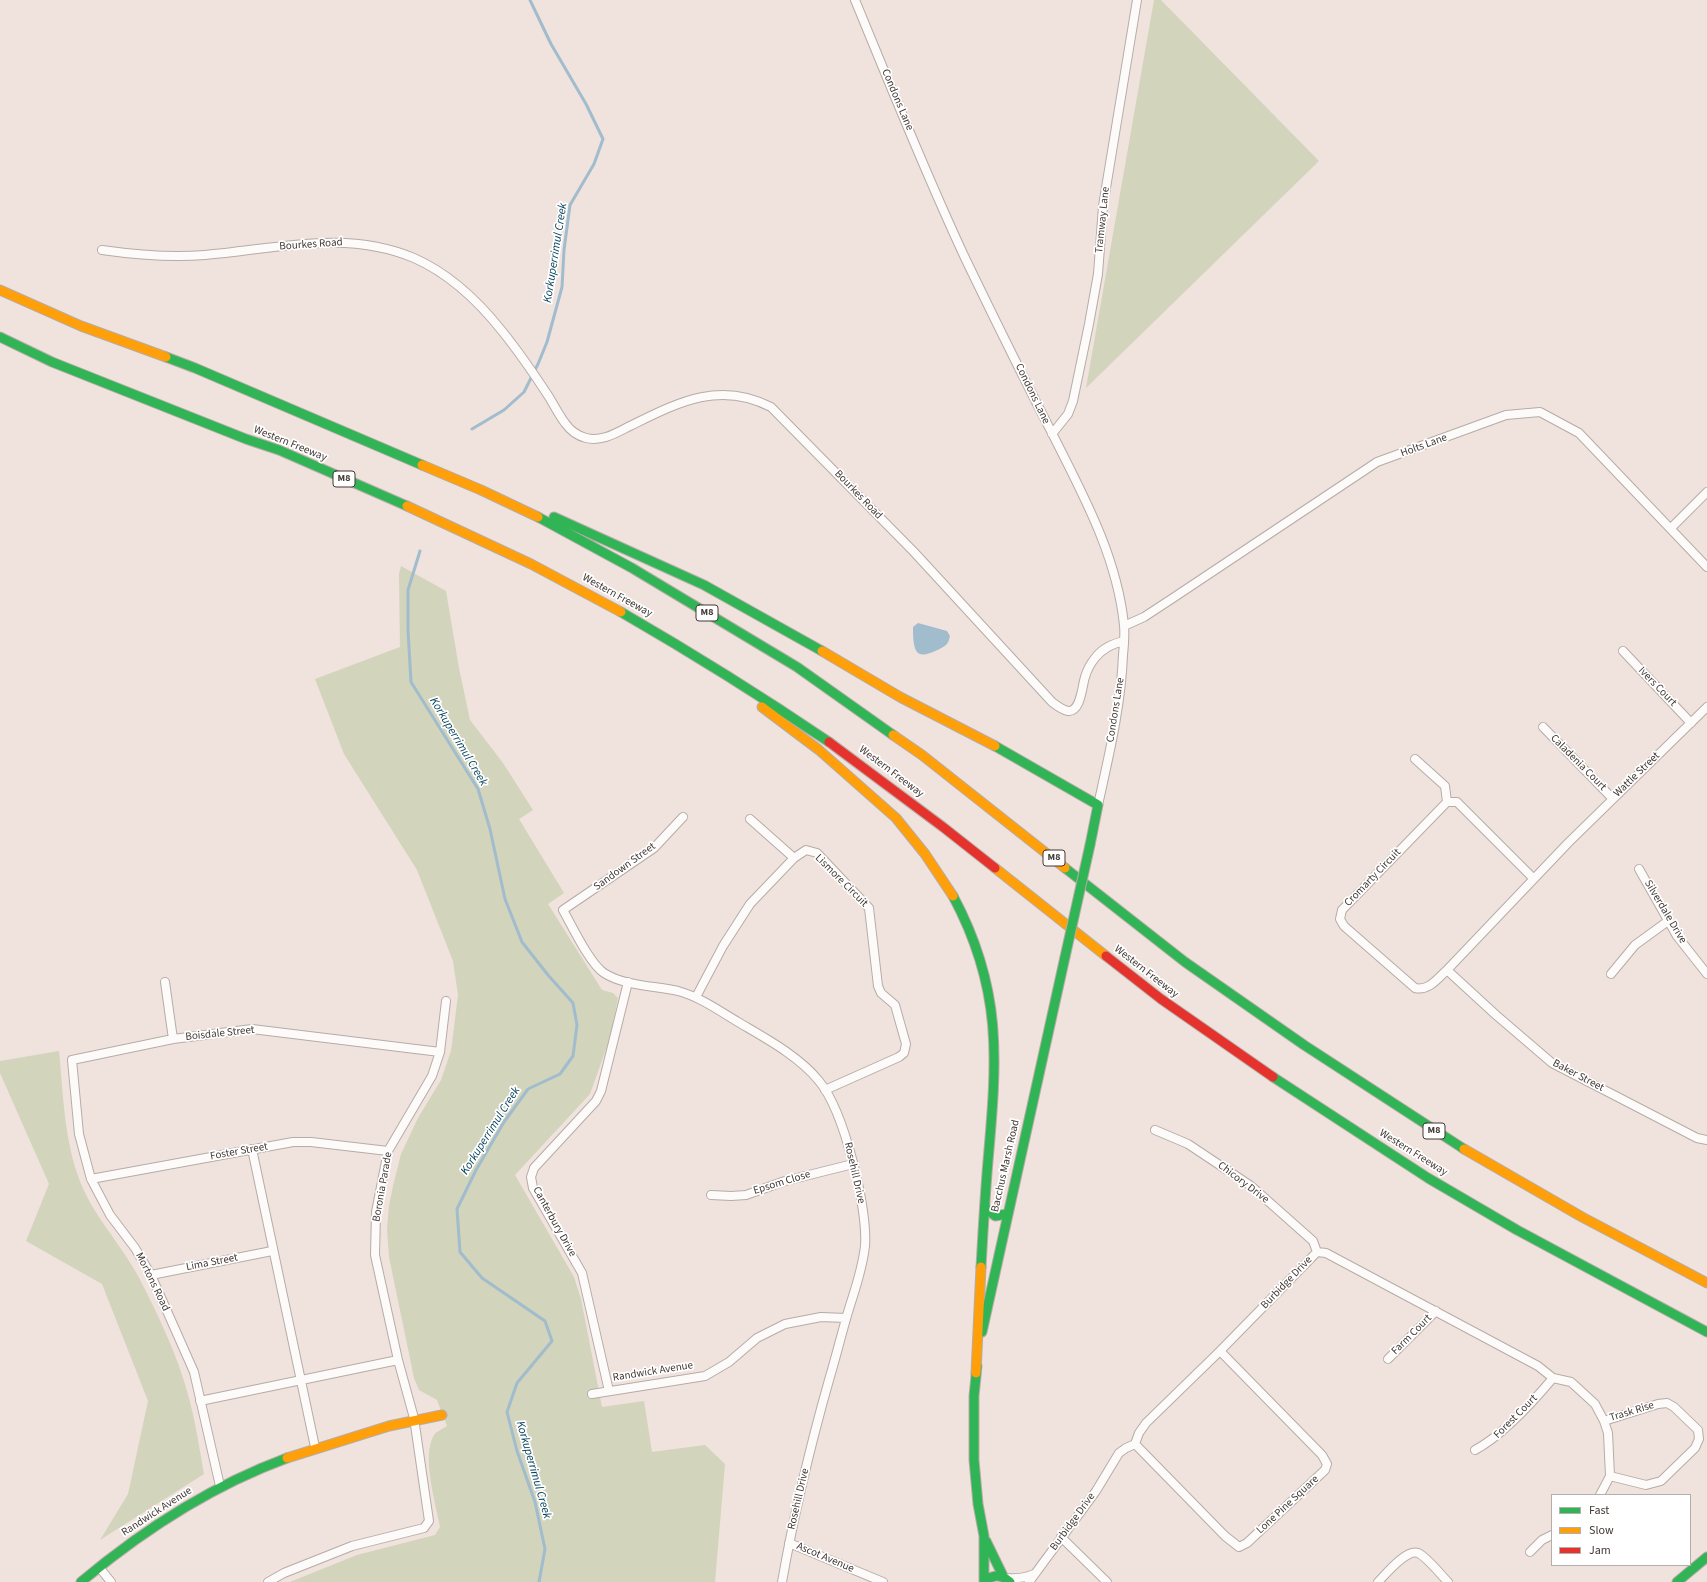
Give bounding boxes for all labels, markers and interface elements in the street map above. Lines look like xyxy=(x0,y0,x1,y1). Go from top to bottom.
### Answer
street label: Condons Lane xyxy=(878,67,916,133)
street label: Tramway Lane xyxy=(1093,186,1113,254)
water label: Korkuperrimul Creek xyxy=(541,202,571,304)
street label: Bourkes Road xyxy=(279,236,343,254)
street label: Condons Lane xyxy=(1012,362,1052,426)
street label: Western Freeway xyxy=(251,423,329,465)
street label: Holts Lane xyxy=(1399,431,1449,461)
street label: Bourkes Road xyxy=(831,468,885,522)
road number: M8 xyxy=(333,471,355,487)
street label: Western Freeway xyxy=(580,571,654,621)
road number: M8 xyxy=(696,605,718,621)
street label: Ivers Court xyxy=(1635,665,1679,709)
street label: Condons Lane xyxy=(1104,677,1128,743)
water label: Korkuperrimul Creek xyxy=(426,695,490,789)
street label: Caladenia Court xyxy=(1547,732,1609,794)
street label: Western Freeway xyxy=(856,743,926,801)
street label: Wattle Street xyxy=(1611,750,1663,800)
street label: Sandown Street xyxy=(592,840,658,894)
street label: Cromarty Circuit xyxy=(1342,846,1404,910)
road number: M8 xyxy=(1043,850,1065,866)
street label: Lismore Circuit xyxy=(812,852,870,910)
street label: Silverdale Drive xyxy=(1641,878,1689,946)
street label: Western Freeway xyxy=(1111,943,1181,1001)
street label: Boisdale Street xyxy=(185,1024,255,1044)
street label: Baker Street xyxy=(1550,1057,1606,1095)
water label: Korkuperrimul Creek xyxy=(458,1084,524,1178)
street label: Bacchus Marsh Road xyxy=(989,1119,1023,1213)
road number: M8 xyxy=(1423,1123,1445,1139)
street label: Western Freeway xyxy=(1376,1127,1450,1179)
street label: Foster Street xyxy=(209,1140,269,1164)
street label: Rosehill Drive xyxy=(841,1141,867,1205)
street label: Boronia Parade xyxy=(370,1151,396,1223)
street label: Chicory Drive xyxy=(1215,1159,1271,1207)
street label: Epsom Close xyxy=(752,1168,812,1198)
street label: Canterbury Drive xyxy=(529,1185,579,1259)
street label: Mortons Road xyxy=(132,1250,172,1314)
street label: Lima Street xyxy=(185,1252,239,1274)
street label: Burbidge Drive xyxy=(1259,1254,1315,1312)
street label: Farm Court xyxy=(1389,1312,1435,1358)
street label: Randwick Avenue xyxy=(612,1359,694,1385)
street label: Forest Court xyxy=(1491,1392,1541,1442)
street label: Trask Rise xyxy=(1608,1399,1656,1425)
water label: Korkuperrimul Creek xyxy=(512,1419,554,1521)
street label: Rosehill Drive xyxy=(786,1467,812,1531)
street label: Lone Pine Square xyxy=(1254,1473,1322,1537)
street label: Randwick Avenue xyxy=(119,1484,195,1540)
street label: Burbidge Drive xyxy=(1048,1491,1098,1553)
legend xyxy=(1551,1494,1691,1566)
text: Fast xyxy=(1589,1502,1609,1519)
text: Slow xyxy=(1589,1522,1614,1539)
street label: Ascot Avenue xyxy=(794,1540,856,1576)
text: Jam xyxy=(1589,1542,1611,1559)

